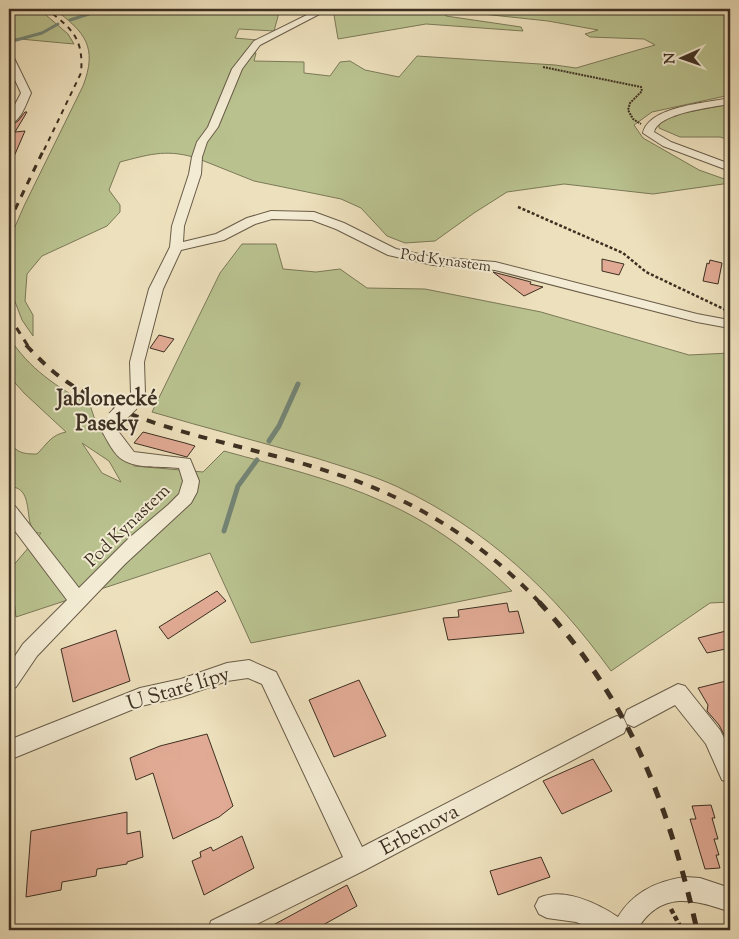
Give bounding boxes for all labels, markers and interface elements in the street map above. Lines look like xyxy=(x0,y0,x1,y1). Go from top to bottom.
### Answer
north arrow xyxy=(656,32,706,82)
text: N xyxy=(661,52,681,64)
street label: Pod Kynastem xyxy=(399,245,493,278)
district label: Jablonecké Paseky xyxy=(55,384,157,441)
street label: Pod Kynastem xyxy=(80,479,177,574)
street label: U Staré lípy xyxy=(124,660,234,720)
street label: Erbenova xyxy=(375,797,465,864)

